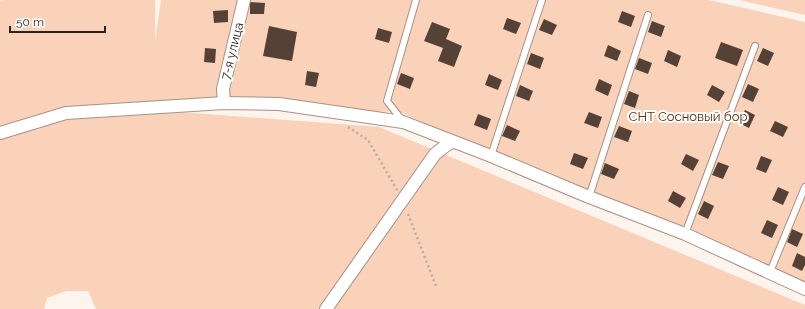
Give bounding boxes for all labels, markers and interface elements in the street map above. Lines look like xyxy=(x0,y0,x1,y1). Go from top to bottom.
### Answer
scale bar xyxy=(10,8,105,34)
text: 50 m xyxy=(16,15,44,29)
street label: 7-я улица xyxy=(218,21,246,81)
park label: СНТ Сосновый бор xyxy=(629,109,747,124)

